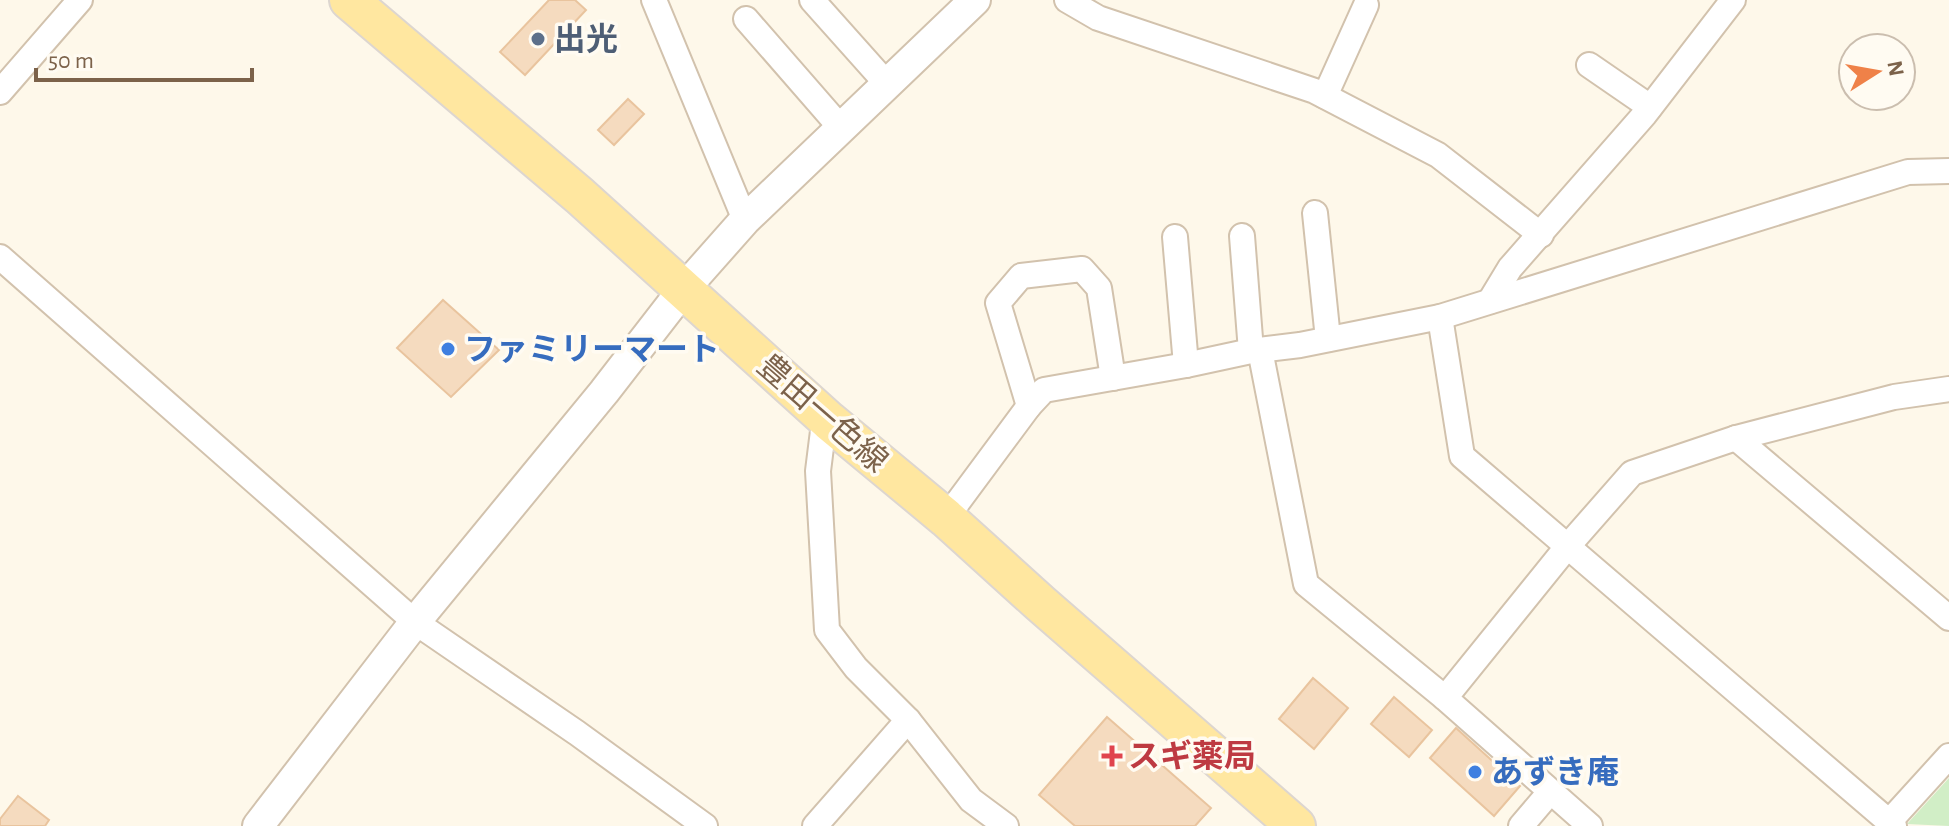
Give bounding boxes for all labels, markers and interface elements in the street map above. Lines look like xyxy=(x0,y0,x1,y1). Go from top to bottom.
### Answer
place label: 出光 xyxy=(554,22,618,56)
marker: 出光 xyxy=(529,30,547,48)
scale bar xyxy=(36,32,252,82)
north arrow xyxy=(1837,32,1917,112)
text: 50 m xyxy=(48,49,94,73)
text: N xyxy=(1883,59,1908,78)
place label: ファミリーマート xyxy=(464,334,720,366)
marker: ファミリーマート xyxy=(439,340,457,358)
street label: 豊田一色線 xyxy=(751,348,895,478)
place label: スギ薬局 xyxy=(1128,739,1256,773)
marker: スギ薬局 xyxy=(1103,747,1121,765)
place label: あずき庵 xyxy=(1491,755,1619,789)
marker: あずき庵 xyxy=(1466,763,1484,781)

